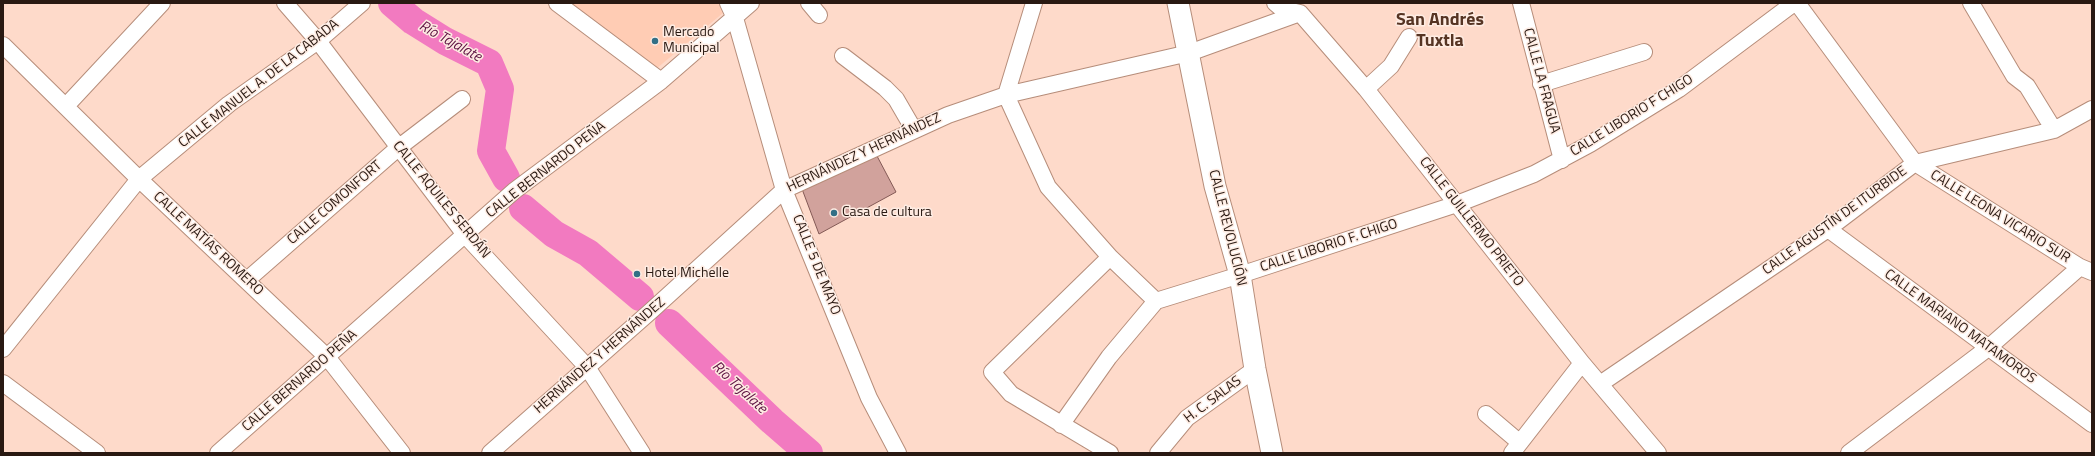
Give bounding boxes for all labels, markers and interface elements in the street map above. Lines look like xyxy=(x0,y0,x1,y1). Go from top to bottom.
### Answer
district label: San Andrés Tuxtla xyxy=(1396,10,1484,52)
street label: CALLE MANUEL A. DE LA CABADA xyxy=(176,16,342,152)
water label: Río Tajalate xyxy=(416,17,484,67)
place label: Mercado Municipal xyxy=(663,25,720,58)
street label: CALLE LA FRAGUA xyxy=(1519,27,1563,135)
marker: Mercado Municipal xyxy=(650,36,660,46)
street label: CALLE LIBORIO F CHIGO xyxy=(1568,71,1696,161)
street label: HERNÁNDEZ Y HERNÁNDEZ xyxy=(784,110,944,196)
street label: CALLE BERNARDO PEÑA xyxy=(483,118,609,222)
street label: CALLE AQUILES SERDÁN xyxy=(389,138,493,262)
street label: CALLE GUILLERMO PRIETO xyxy=(1415,154,1527,290)
street label: CALLE COMONFORT xyxy=(284,157,386,249)
street label: CALLE AGUSTÍN DE ITURBIDE xyxy=(1760,163,1910,279)
street label: CALLE LEONA VICARIO SUR xyxy=(1927,167,2073,267)
street label: CALLE REVOLUCIÓN xyxy=(1204,168,1250,288)
street label: CALLE MATÍAS ROMERO xyxy=(149,189,267,299)
place label: Casa de cultura xyxy=(842,205,932,221)
marker: Casa de cultura xyxy=(829,208,839,218)
street label: CALLE 5 DE MAYO xyxy=(788,212,844,318)
street label: CALLE LIBORIO F. CHIGO xyxy=(1258,216,1400,276)
place label: Hotel Michelle xyxy=(645,266,729,282)
street label: CALLE MARIANO MATAMOROS xyxy=(1881,266,2039,388)
marker: Hotel Michelle xyxy=(632,269,642,279)
street label: HERNÁNDEZ Y HERNÁNDEZ xyxy=(531,294,669,418)
street label: CALLE BERNARDO PEÑA xyxy=(239,326,361,436)
water label: Río Tajalate xyxy=(708,358,770,418)
street label: H. C. SALAS xyxy=(1181,373,1245,427)

